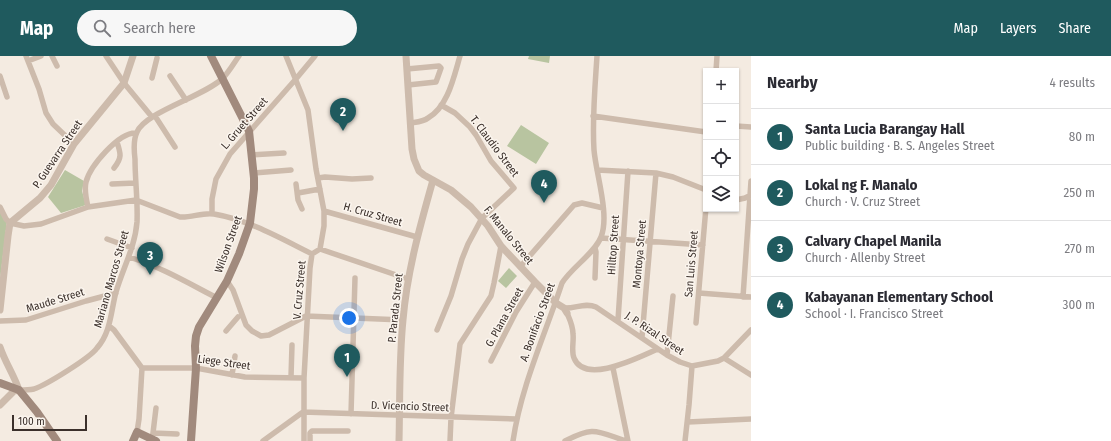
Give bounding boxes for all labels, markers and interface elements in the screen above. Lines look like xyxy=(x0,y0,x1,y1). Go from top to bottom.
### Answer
search box xyxy=(77,10,357,46)
text: Map xyxy=(20,17,53,40)
icon: search xyxy=(91,17,113,39)
text: Search here xyxy=(123,19,196,37)
text: Map xyxy=(954,20,978,37)
text: Layers xyxy=(1000,20,1036,37)
text: Share xyxy=(1058,20,1091,37)
map controls xyxy=(703,68,739,212)
button: + xyxy=(703,68,739,104)
text: Nearby xyxy=(767,72,818,93)
text: 4 results xyxy=(1049,75,1095,90)
street label: L. Gruet Street xyxy=(218,94,271,152)
pin: 2 xyxy=(330,98,356,131)
button: − xyxy=(703,104,739,140)
street label: T. Claudio Street xyxy=(467,113,522,180)
street label: P. Guevarra Street xyxy=(30,117,85,191)
text: Santa Lucia Barangay Hall xyxy=(805,120,965,138)
text: 1 xyxy=(777,129,783,144)
text: 80 m xyxy=(1069,129,1095,144)
text: Public building · B. S. Angeles Street xyxy=(805,138,995,153)
button: locate xyxy=(703,140,739,176)
pin: 4 xyxy=(531,170,557,203)
button: layers xyxy=(703,176,739,212)
text: Lokal ng F. Manalo xyxy=(805,176,917,194)
text: 2 xyxy=(777,185,783,200)
text: 250 m xyxy=(1063,185,1095,200)
text: Church · V. Cruz Street xyxy=(805,194,920,209)
street label: H. Cruz Street xyxy=(342,200,404,229)
street label: F. Manalo Street xyxy=(481,203,536,267)
street label: Wilson Street xyxy=(212,213,245,275)
street label: Hilltop Street xyxy=(605,214,622,275)
street label: Montoya Street xyxy=(630,219,649,289)
street label: Mariano Marcos Street xyxy=(91,229,132,329)
street label: San Luis Street xyxy=(682,230,701,298)
text: Calvary Chapel Manila xyxy=(805,232,941,250)
text: 3 xyxy=(777,241,783,256)
text: 270 m xyxy=(1064,241,1095,256)
pin: 3 xyxy=(137,242,163,275)
text: Church · Allenby Street xyxy=(805,250,925,265)
street label: V. Cruz Street xyxy=(290,260,309,320)
street label: P. Parada Street xyxy=(385,272,406,343)
street label: A. Bonifacio Street xyxy=(517,281,558,363)
street label: Maude Street xyxy=(25,285,86,315)
street label: G. Plana Street xyxy=(483,285,526,349)
text: Kabayanan Elementary School xyxy=(805,288,993,306)
text: 4 xyxy=(777,297,783,312)
text: 300 m xyxy=(1063,297,1095,312)
text: School · I. Francisco Street xyxy=(805,306,943,321)
your location xyxy=(339,308,359,328)
street label: J. P. Rizal Street xyxy=(623,309,687,358)
pin: 1 xyxy=(334,344,360,377)
street label: Liege Street xyxy=(197,352,252,373)
street label: D. Vicencio Street xyxy=(371,399,450,414)
scale bar xyxy=(12,413,87,432)
text: 100 m xyxy=(18,415,45,428)

